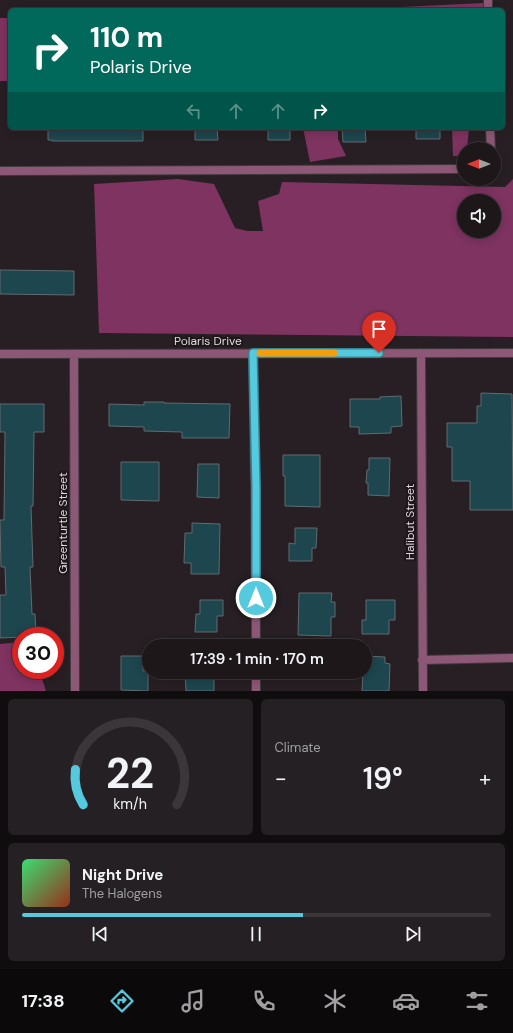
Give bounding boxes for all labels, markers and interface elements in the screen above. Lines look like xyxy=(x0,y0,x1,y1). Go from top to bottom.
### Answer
text: 110 m xyxy=(90,19,163,56)
icon: right xyxy=(24,24,76,76)
text: Polaris Drive xyxy=(90,55,192,79)
icon: left xyxy=(183,100,205,122)
icon: ahead xyxy=(225,100,247,122)
icon: ahead xyxy=(267,100,289,122)
icon: right xyxy=(309,100,331,122)
north arrow xyxy=(457,142,501,186)
map controls xyxy=(457,142,501,238)
button: sound xyxy=(457,194,501,238)
pin xyxy=(362,312,396,353)
icon: arrive xyxy=(368,318,390,340)
street label: Polaris Drive xyxy=(174,333,242,349)
street label: Greenturtle Street xyxy=(55,472,71,574)
street label: Halibut Street xyxy=(402,483,418,560)
position arrow xyxy=(235,577,277,619)
speed limit sign: 30 xyxy=(12,627,64,679)
text: 17:39 · 1 min · 170 m xyxy=(190,649,324,669)
text: Climate xyxy=(275,739,321,756)
text: 22 xyxy=(106,747,154,801)
text: 19° xyxy=(363,759,403,798)
text: − xyxy=(275,764,287,793)
text: + xyxy=(479,764,491,793)
text: km/h xyxy=(113,795,147,813)
text: Night Drive xyxy=(82,865,163,885)
text: The Halogens xyxy=(82,885,162,902)
icon: previous xyxy=(89,923,111,945)
icon: pause xyxy=(245,923,267,945)
icon: next xyxy=(402,923,424,945)
icon: directions xyxy=(108,987,136,1015)
icon: music xyxy=(179,987,207,1015)
icon: phone xyxy=(250,987,278,1015)
icon: climate xyxy=(321,987,349,1015)
icon: car xyxy=(392,987,420,1015)
icon: filters xyxy=(463,987,491,1015)
text: 17:38 xyxy=(22,989,65,1013)

